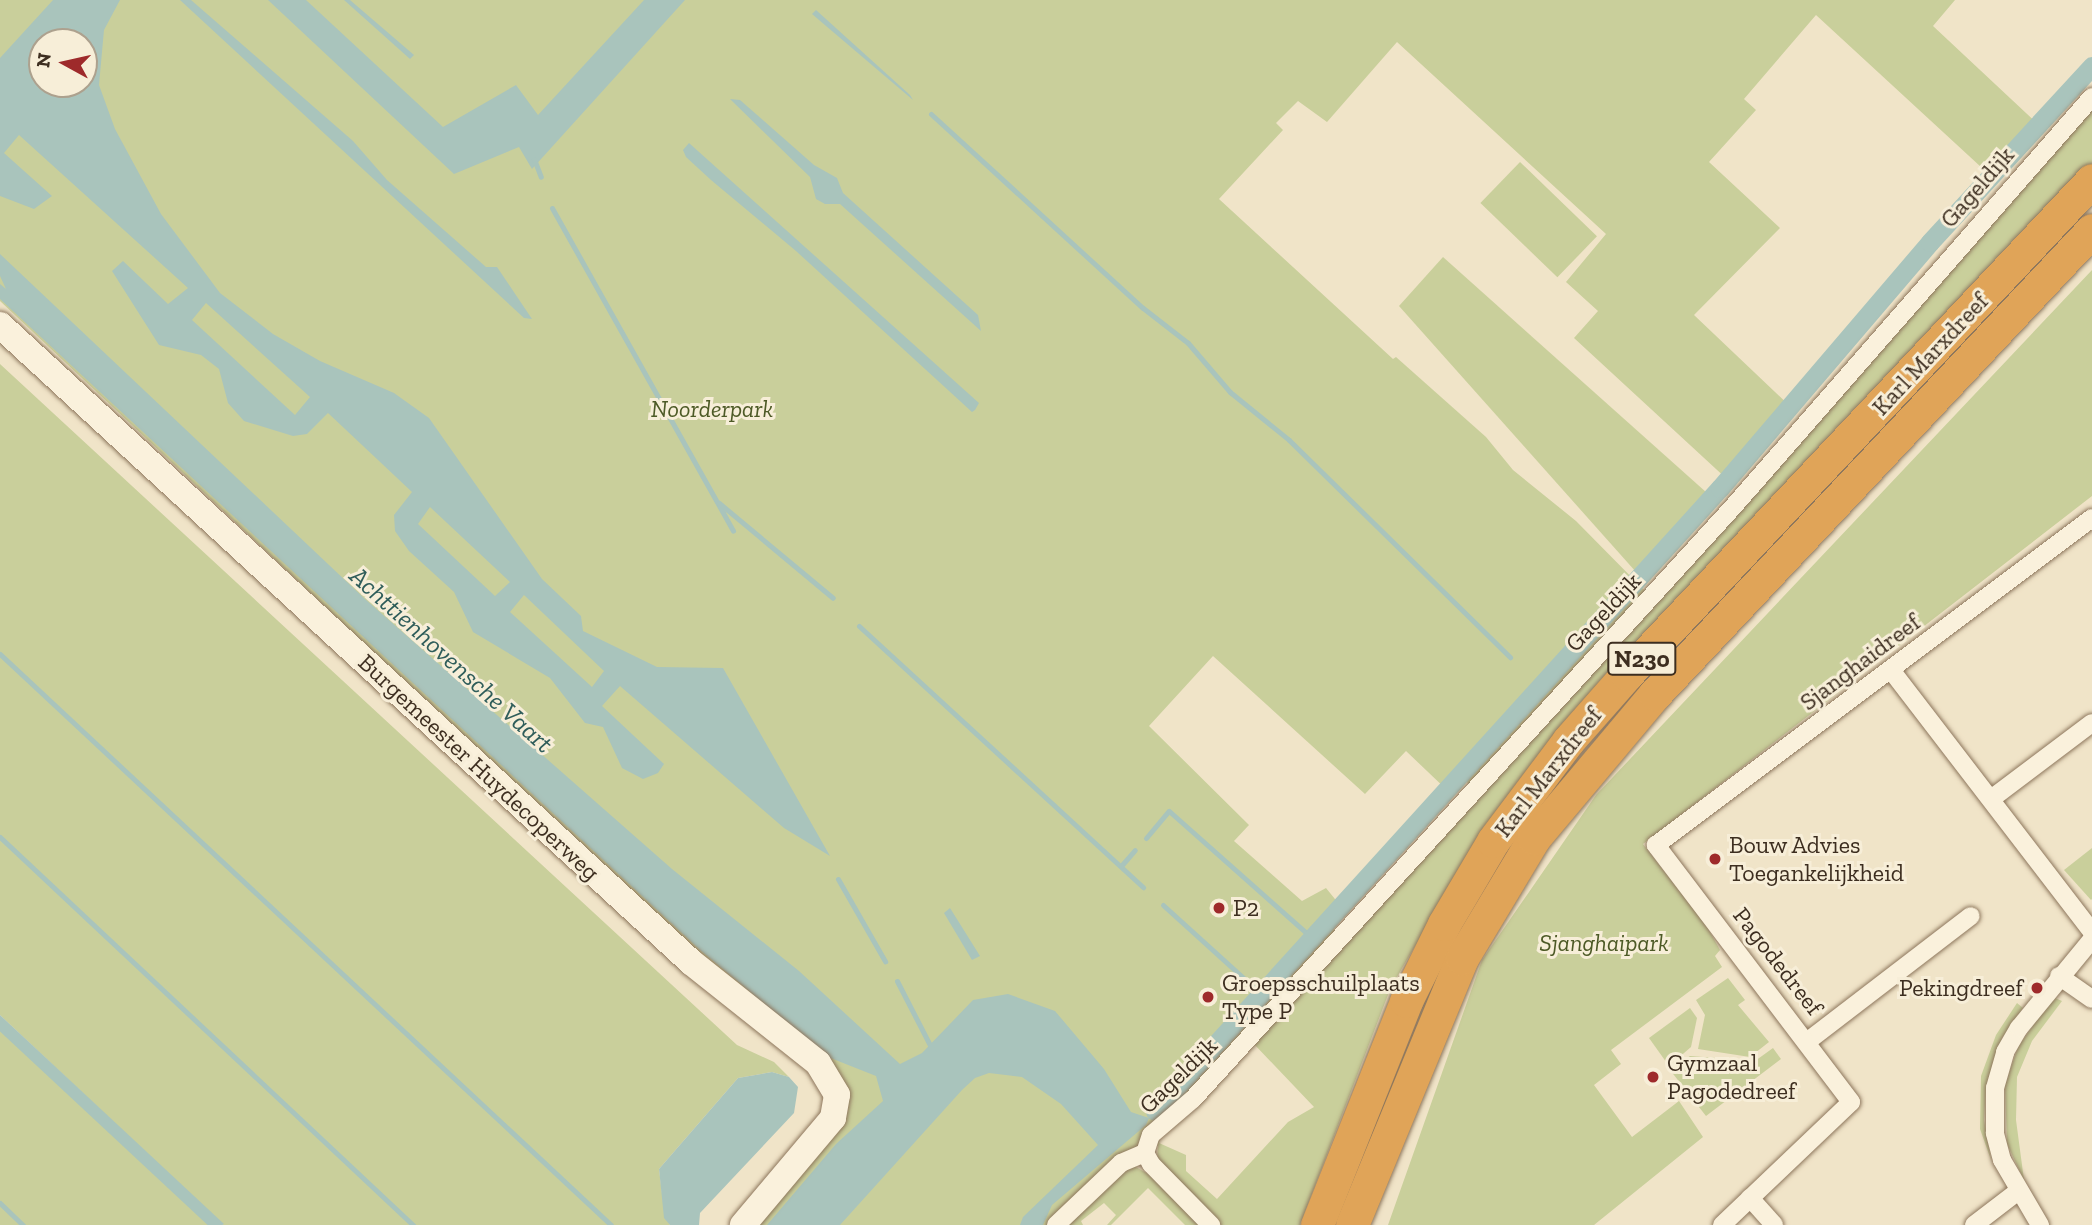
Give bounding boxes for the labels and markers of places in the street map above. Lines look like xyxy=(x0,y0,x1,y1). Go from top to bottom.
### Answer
place label: Bouw Advies Toegankelijkheid xyxy=(1729,831,1904,887)
marker: Bouw Advies Toegankelijkheid xyxy=(1707,851,1723,867)
place label: P2 xyxy=(1233,894,1259,922)
marker: P2 xyxy=(1211,900,1227,916)
place label: Groepsschuilplaats Type P xyxy=(1222,969,1420,1025)
place label: Pekingdreef xyxy=(1899,974,2023,1002)
marker: Pekingdreef xyxy=(2029,980,2045,996)
marker: Groepsschuilplaats Type P xyxy=(1200,989,1216,1005)
place label: Gymzaal Pagodedreef xyxy=(1667,1049,1796,1105)
marker: Gymzaal Pagodedreef xyxy=(1645,1069,1661,1085)

